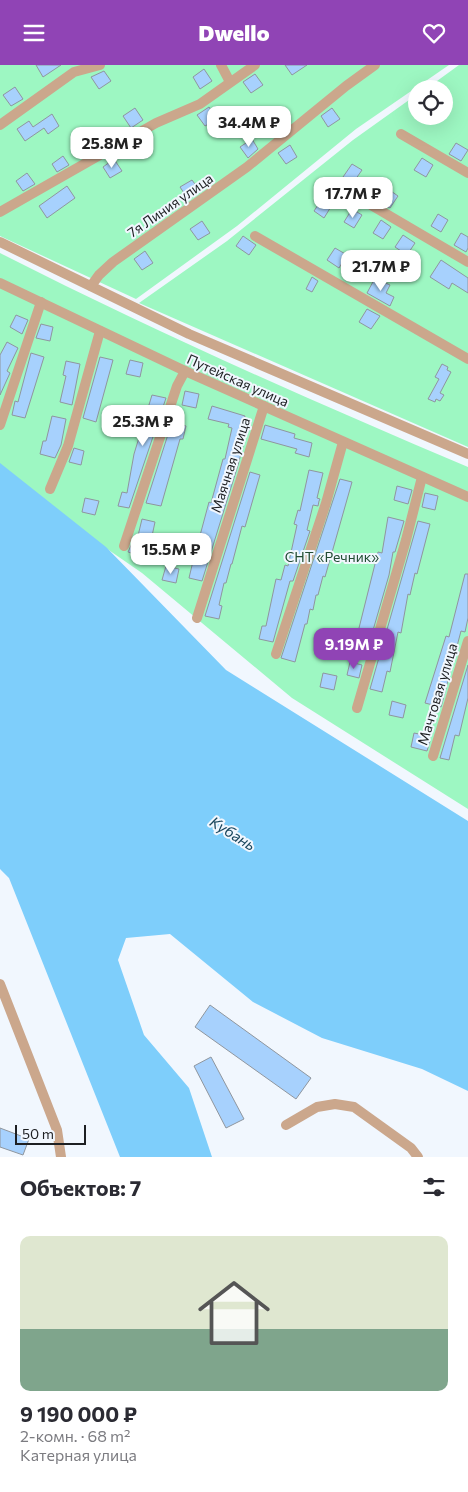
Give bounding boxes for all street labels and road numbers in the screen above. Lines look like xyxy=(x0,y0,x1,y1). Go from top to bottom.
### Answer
street label: 7я Линия улица xyxy=(124,169,216,241)
street label: Путейская улица xyxy=(184,350,292,410)
street label: Маячная улица xyxy=(207,415,253,515)
street label: Мачтовая улица xyxy=(413,641,461,747)

